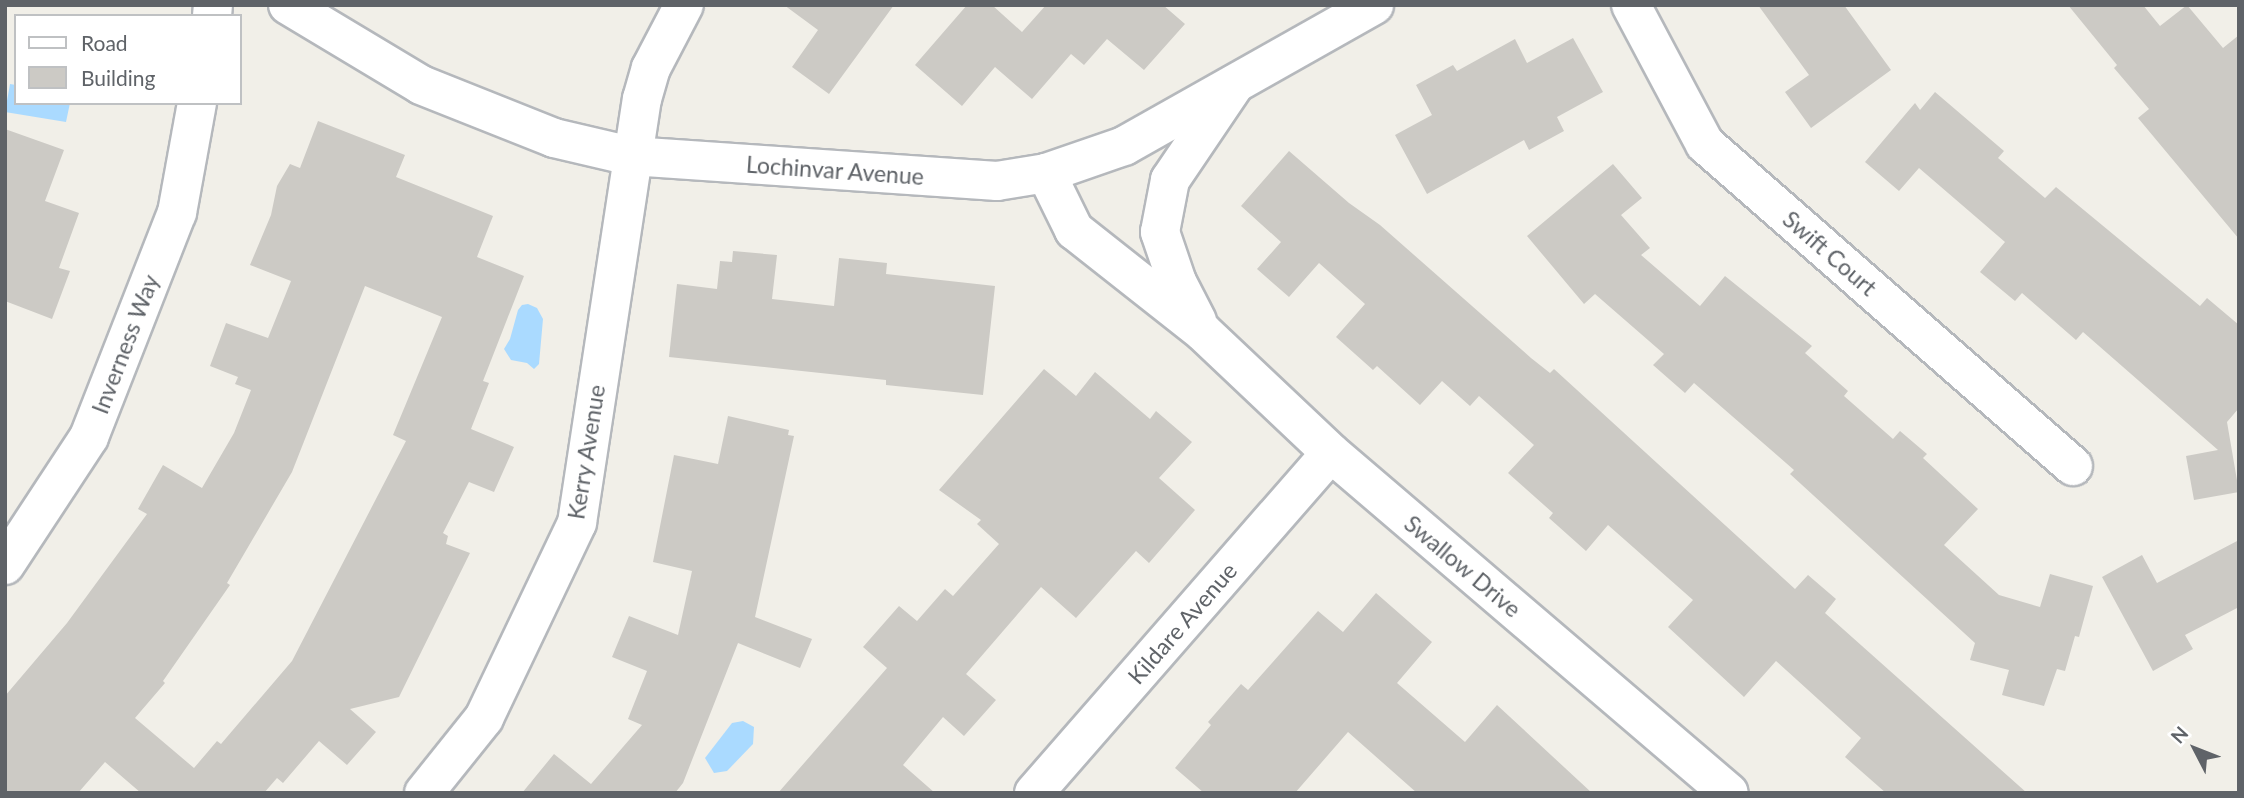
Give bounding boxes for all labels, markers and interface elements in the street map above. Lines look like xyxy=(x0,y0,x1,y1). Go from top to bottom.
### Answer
legend xyxy=(14,14,242,105)
text: Road xyxy=(81,30,128,55)
text: Building xyxy=(81,65,156,90)
street label: Lochinvar Avenue xyxy=(745,150,925,190)
street label: Swift Court xyxy=(1778,205,1882,301)
street label: Inverness Way xyxy=(86,270,164,418)
street label: Kerry Avenue xyxy=(562,382,610,522)
street label: Swallow Drive xyxy=(1399,509,1527,623)
street label: Kildare Avenue xyxy=(1122,556,1242,690)
north arrow xyxy=(2160,714,2230,784)
text: N xyxy=(2166,721,2192,748)

